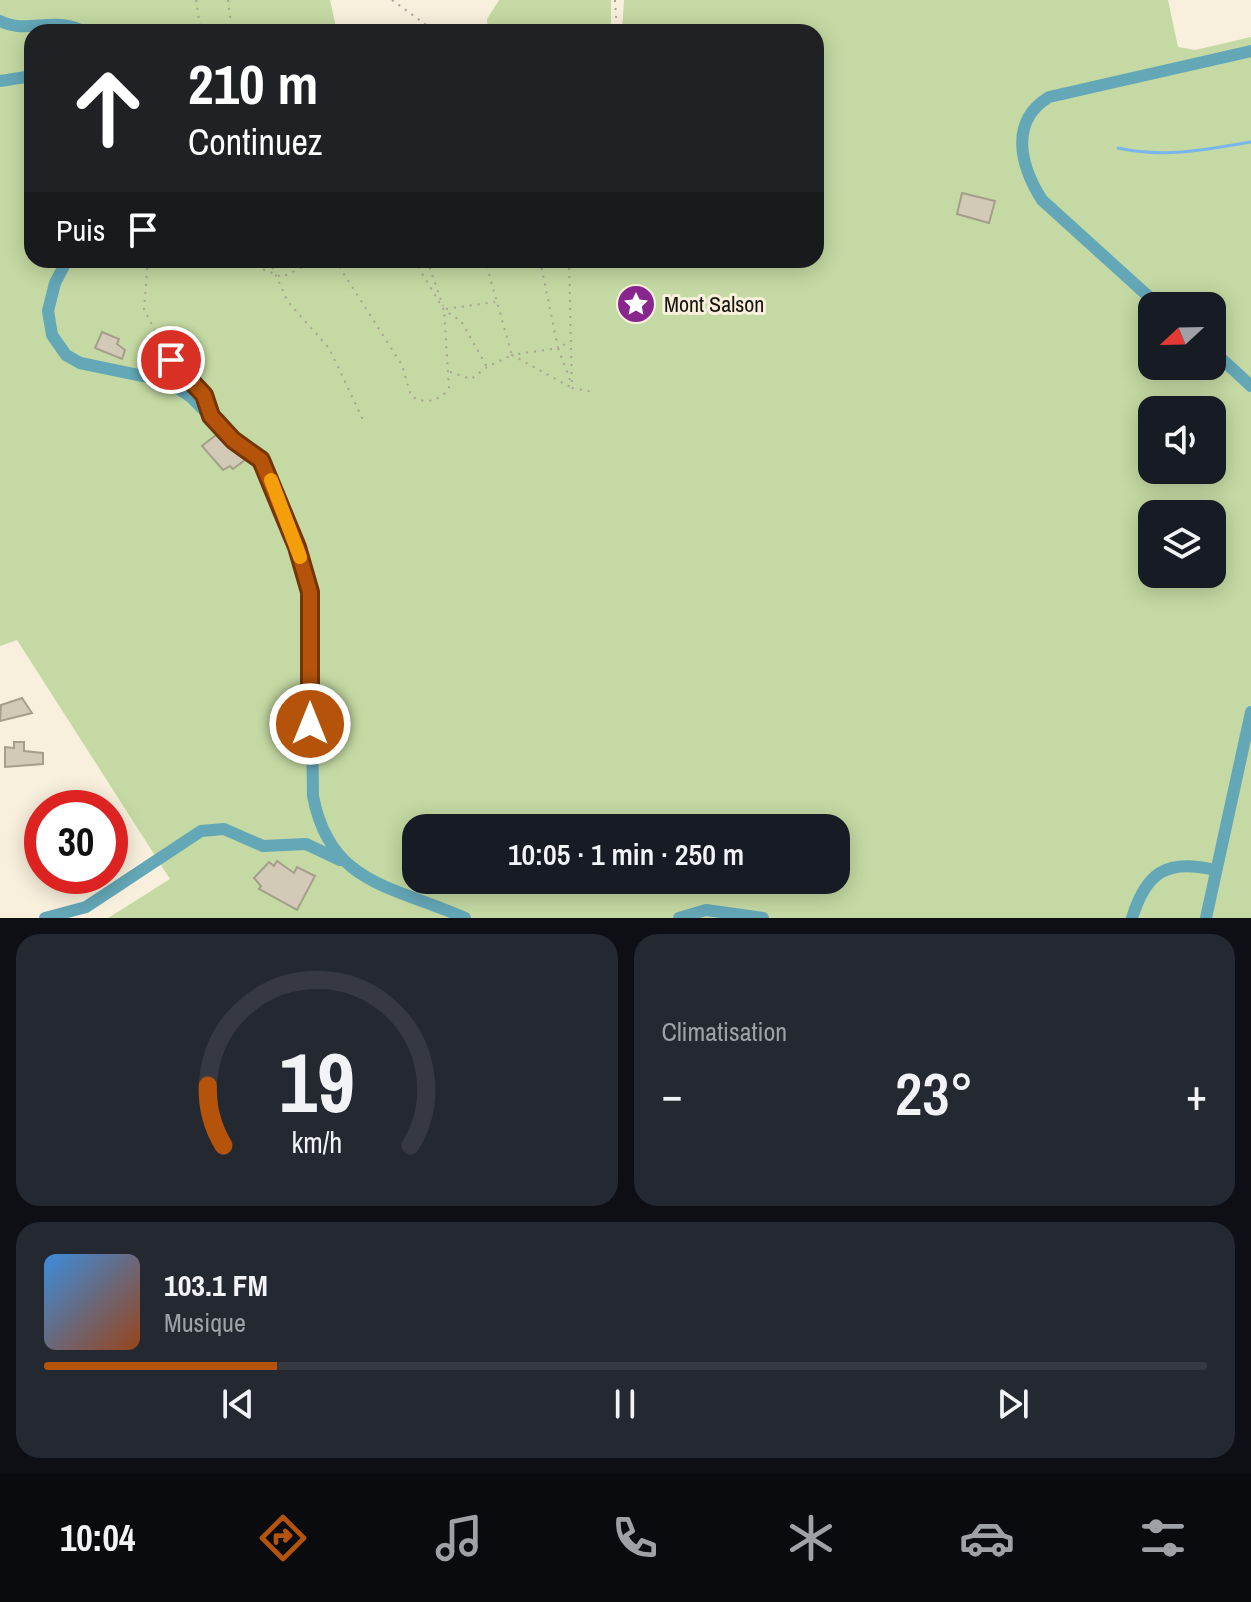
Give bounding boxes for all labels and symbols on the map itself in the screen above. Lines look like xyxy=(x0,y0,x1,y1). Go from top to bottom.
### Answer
place icon: Mont Salson xyxy=(615,283,657,325)
place label: Mont Salson xyxy=(664,289,764,319)
north arrow xyxy=(1138,292,1226,380)
pin xyxy=(137,326,205,394)
position arrow xyxy=(268,682,352,766)
speed limit sign: 30 xyxy=(24,790,128,894)

